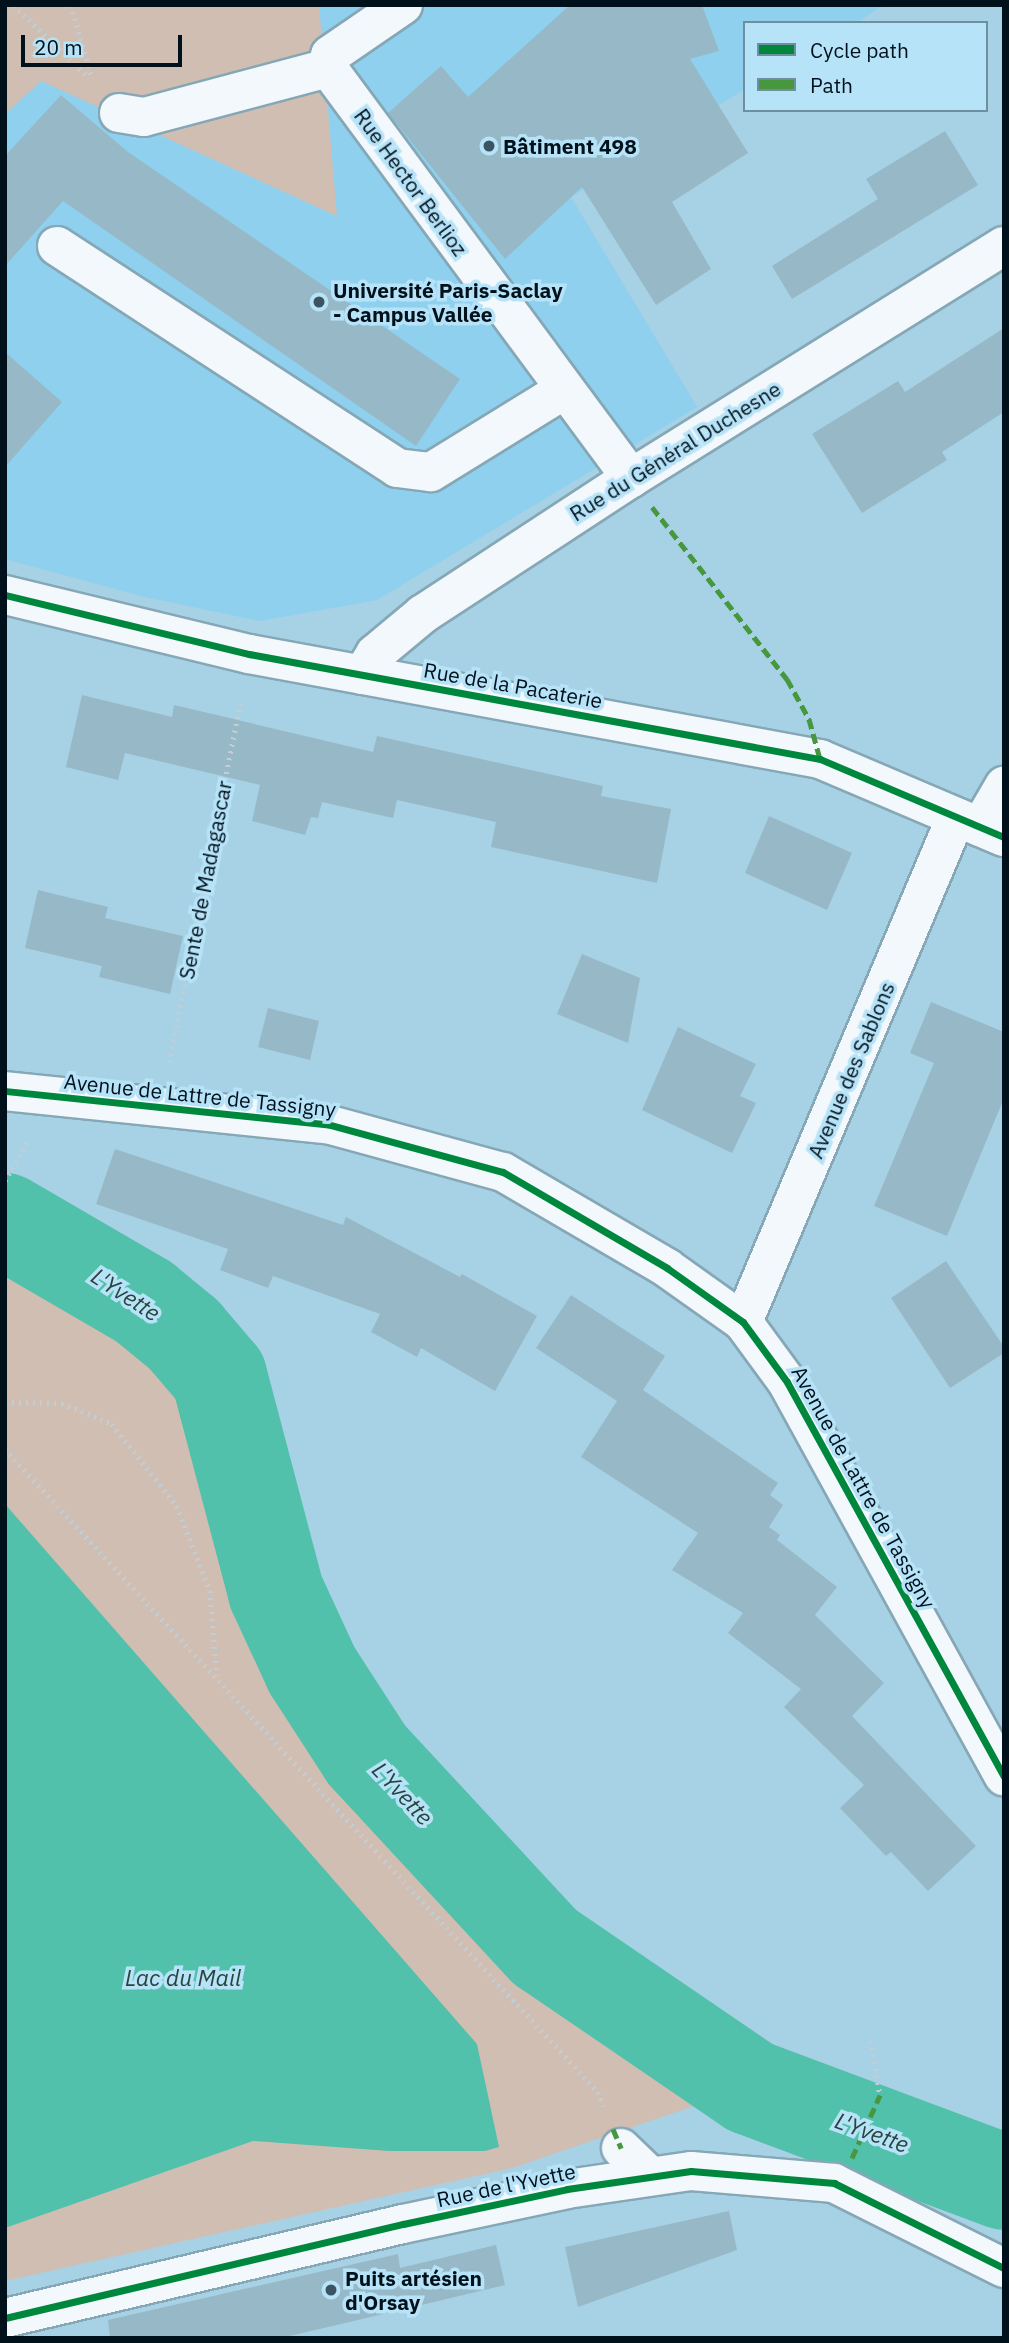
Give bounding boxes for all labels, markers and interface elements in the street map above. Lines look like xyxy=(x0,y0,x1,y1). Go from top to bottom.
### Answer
scale bar xyxy=(24,21,186,65)
legend xyxy=(743,21,988,112)
text: 20 m xyxy=(34,33,83,61)
text: Cycle path xyxy=(810,36,909,64)
text: Path xyxy=(810,71,853,99)
street label: Rue Hector Berlioz xyxy=(349,103,473,261)
place label: Bâtiment 498 xyxy=(503,133,637,159)
marker: Bâtiment 498 xyxy=(481,138,497,154)
place label: Université Paris-Saclay - Campus Vallée xyxy=(333,277,563,327)
marker: Université Paris-Saclay - Campus Vallée xyxy=(311,294,327,310)
street label: Rue du Général Duchesne xyxy=(565,376,785,526)
street label: Rue de la Pacaterie xyxy=(422,657,604,713)
street label: Sente de Madagascar xyxy=(173,779,237,981)
street label: Avenue des Sablons xyxy=(802,978,900,1162)
street label: Avenue de Lattre de Tassigny xyxy=(63,1068,337,1122)
water label: L'Yvette xyxy=(87,1262,165,1326)
street label: Avenue de Lattre de Tassigny xyxy=(787,1361,941,1613)
water label: L'Yvette xyxy=(367,1756,439,1830)
water label: Lac du Mail xyxy=(125,1963,241,1991)
water label: L'Yvette xyxy=(831,2106,913,2158)
street label: Rue de l'Yvette xyxy=(434,2158,578,2212)
place label: Puits artésien d'Orsay xyxy=(345,2265,482,2315)
marker: Puits artésien d'Orsay xyxy=(323,2282,339,2298)

